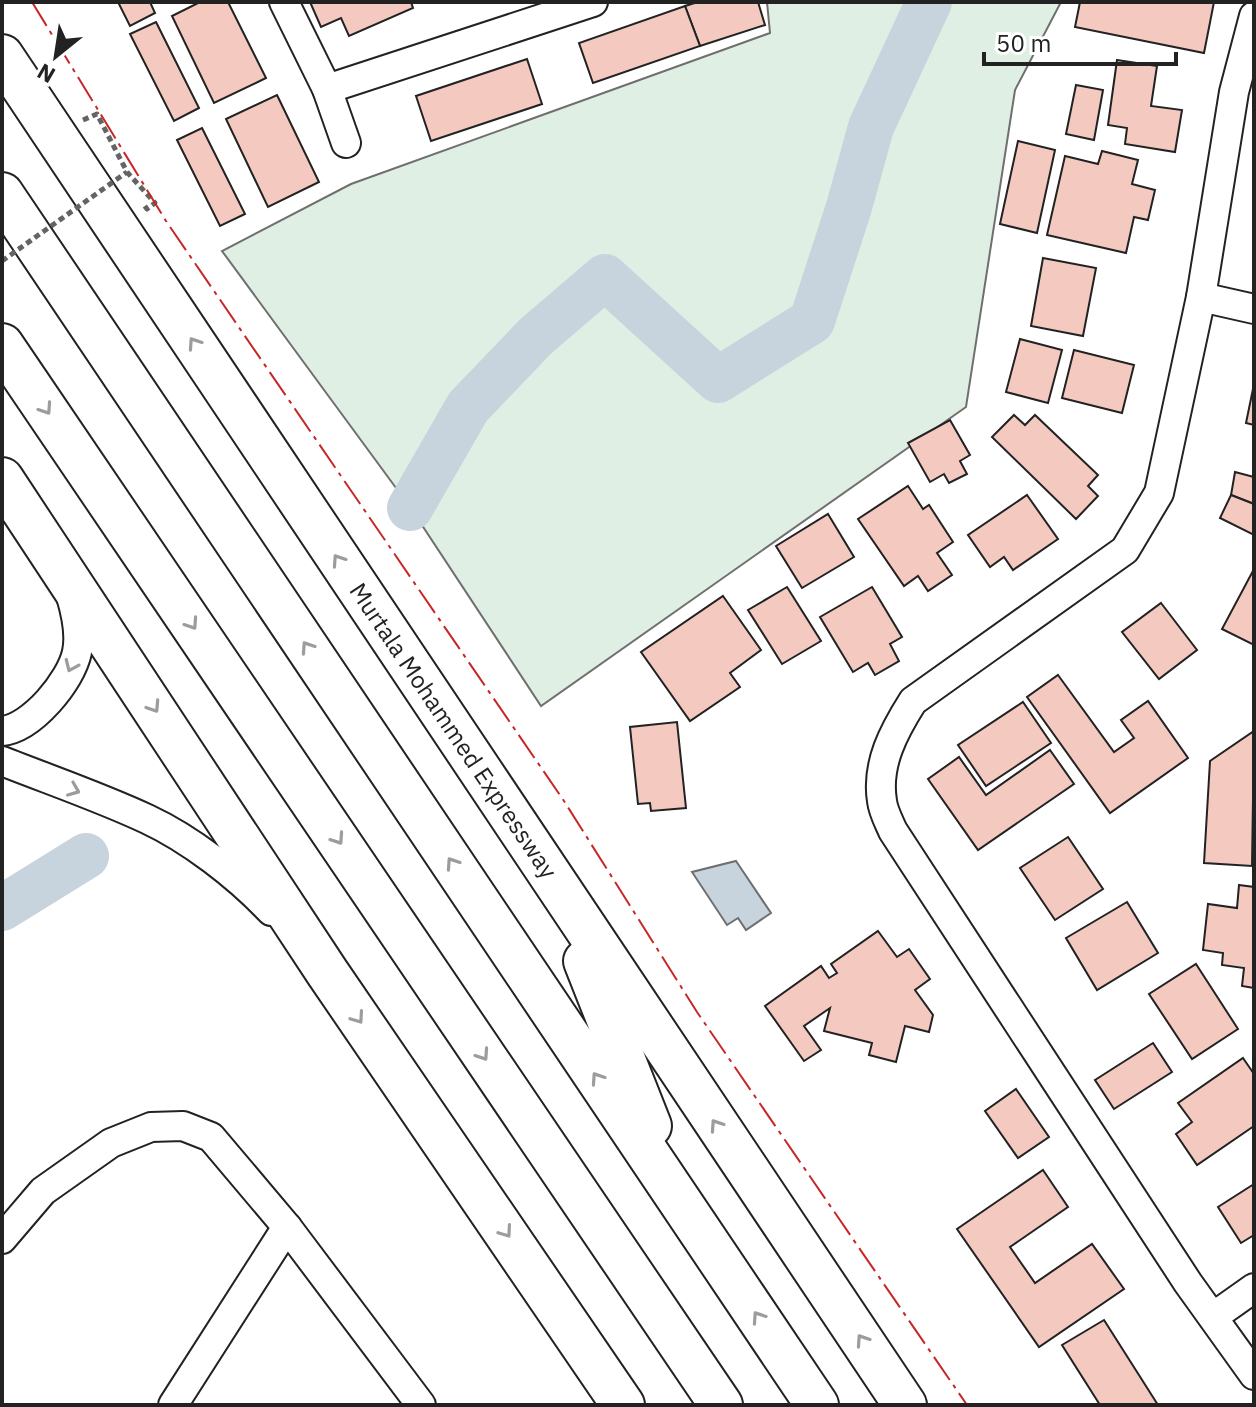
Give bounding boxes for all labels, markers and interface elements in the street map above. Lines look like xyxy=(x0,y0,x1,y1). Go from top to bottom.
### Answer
north arrow xyxy=(16,16,96,96)
scale bar xyxy=(984,16,1176,66)
text: 50 m xyxy=(996,27,1051,59)
text: N xyxy=(32,57,60,90)
one-way arrow xyxy=(189,338,204,352)
one-way arrow xyxy=(36,400,51,415)
one-way arrow xyxy=(333,554,348,568)
street label: Murtala Mohammed Expressway xyxy=(343,576,565,885)
one-way arrow xyxy=(182,616,197,630)
one-way arrow xyxy=(301,641,316,656)
one-way arrow xyxy=(64,658,80,673)
one-way arrow xyxy=(144,698,159,713)
one-way arrow xyxy=(66,781,80,797)
one-way arrow xyxy=(328,831,343,845)
one-way arrow xyxy=(447,857,462,871)
one-way arrow xyxy=(349,1009,364,1023)
one-way arrow xyxy=(474,1046,489,1060)
one-way arrow xyxy=(592,1073,607,1087)
one-way arrow xyxy=(711,1119,726,1133)
one-way arrow xyxy=(496,1223,511,1237)
one-way arrow xyxy=(753,1312,768,1326)
one-way arrow xyxy=(857,1335,872,1349)

